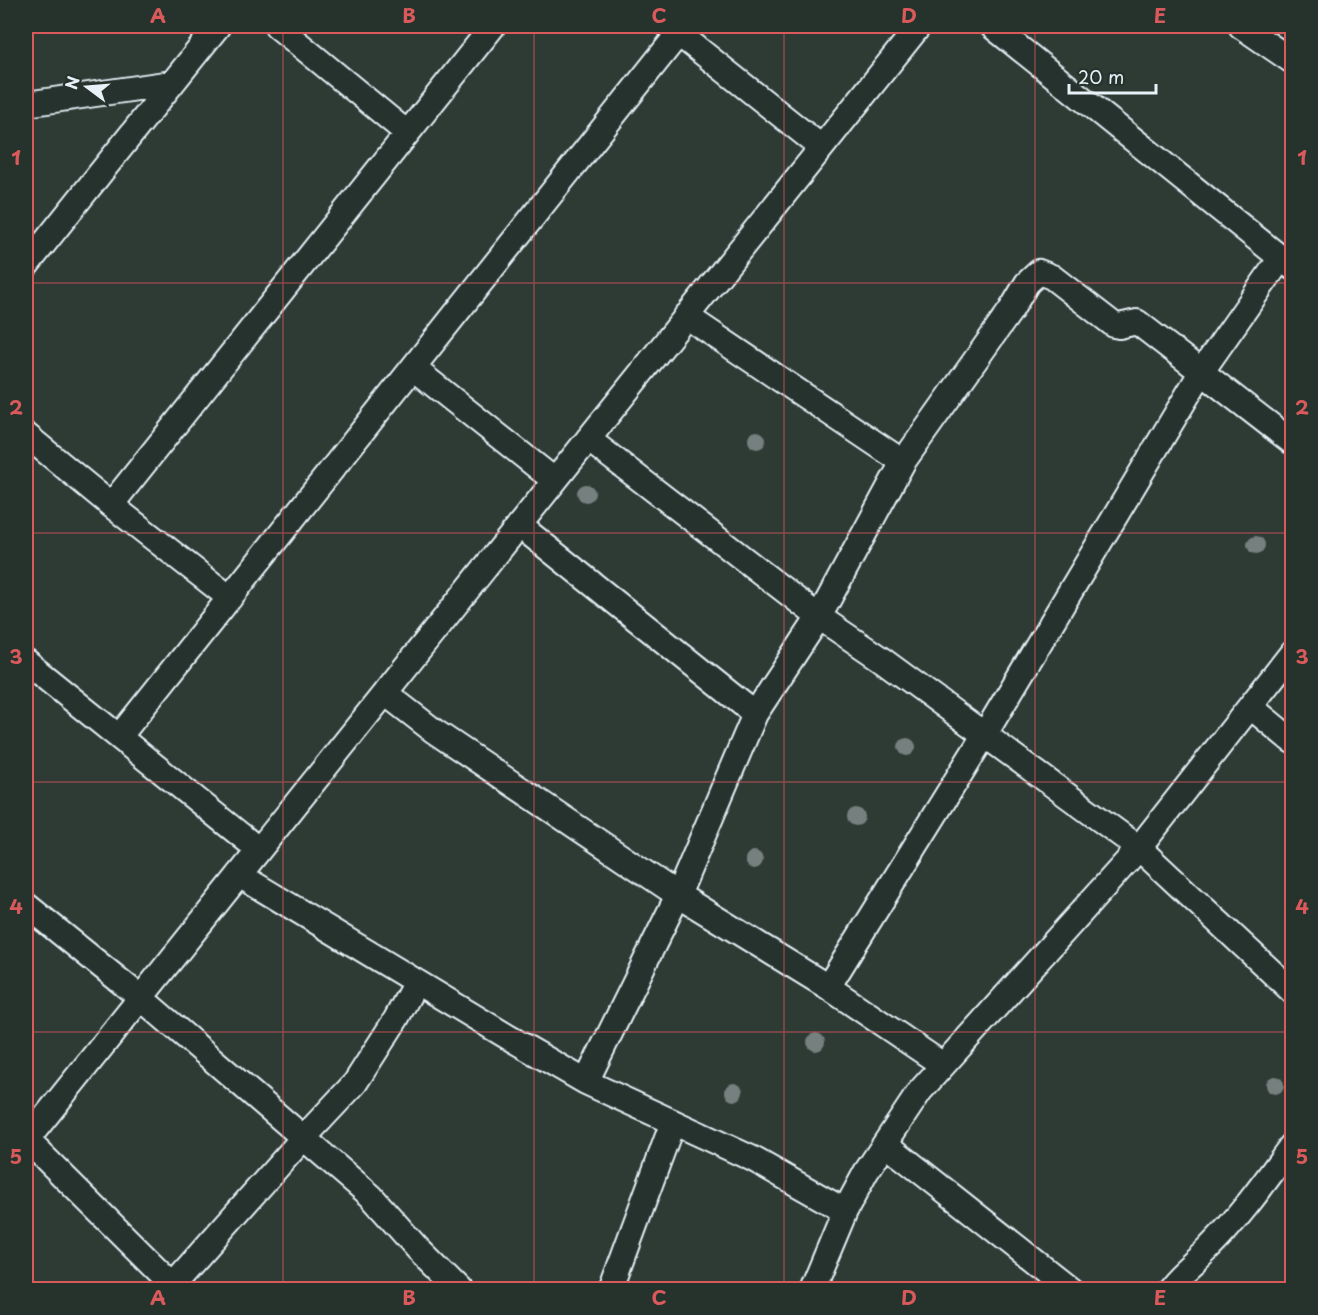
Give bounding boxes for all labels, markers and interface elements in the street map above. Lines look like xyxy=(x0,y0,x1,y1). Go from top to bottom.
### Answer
text: A xyxy=(150,0,166,30)
text: B xyxy=(402,0,416,30)
text: C xyxy=(651,0,667,30)
text: D xyxy=(901,0,917,30)
text: E xyxy=(1154,0,1166,30)
north arrow xyxy=(57,57,117,117)
scale bar xyxy=(1069,57,1156,95)
text: 20 m xyxy=(1078,63,1124,90)
text: N xyxy=(58,73,85,92)
text: 1 xyxy=(11,142,21,172)
text: 1 xyxy=(1297,142,1307,172)
text: 2 xyxy=(9,392,23,422)
text: 2 xyxy=(1295,392,1309,422)
text: 3 xyxy=(9,641,23,671)
text: 3 xyxy=(1295,641,1309,671)
text: 4 xyxy=(9,891,23,921)
text: 4 xyxy=(1295,891,1309,921)
text: 5 xyxy=(10,1141,22,1171)
text: 5 xyxy=(1296,1141,1308,1171)
text: A xyxy=(150,1282,166,1312)
text: B xyxy=(402,1282,416,1312)
text: C xyxy=(651,1282,667,1312)
text: D xyxy=(901,1282,917,1312)
text: E xyxy=(1154,1282,1166,1312)

